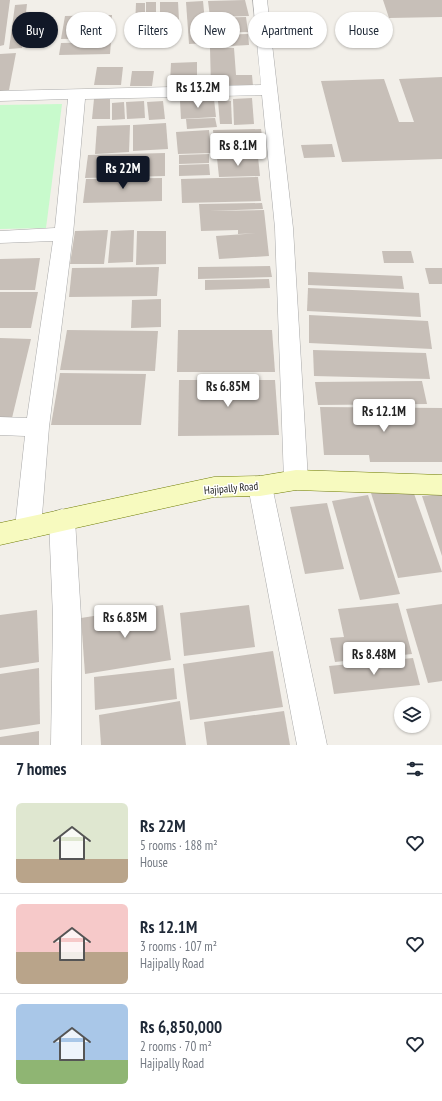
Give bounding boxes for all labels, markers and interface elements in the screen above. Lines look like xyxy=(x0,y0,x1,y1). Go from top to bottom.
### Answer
chip: Buy xyxy=(12,12,58,48)
chip: Rent xyxy=(66,12,116,48)
chip: Filters xyxy=(124,12,182,48)
chip: New xyxy=(190,12,240,48)
chip: Apartment xyxy=(248,12,327,48)
chip: House xyxy=(335,12,393,48)
pin: Rs 13.2M xyxy=(157,75,239,109)
text: Rs 13.2M xyxy=(176,79,220,96)
pin: Rs 8.1M xyxy=(201,133,275,167)
text: Rs 8.1M xyxy=(219,137,257,154)
pin: Rs 22M xyxy=(90,156,156,190)
text: Rs 22M xyxy=(106,160,140,177)
pin: Rs 6.85M xyxy=(187,374,269,408)
text: Rs 6.85M xyxy=(206,378,250,395)
pin: Rs 12.1M xyxy=(343,399,425,433)
text: Rs 12.1M xyxy=(362,403,406,420)
street label: Hajipally Road xyxy=(203,479,259,497)
pin: Rs 6.85M xyxy=(84,605,166,639)
text: Rs 6.85M xyxy=(103,609,147,626)
pin: Rs 8.48M xyxy=(333,642,415,676)
text: Rs 8.48M xyxy=(352,646,396,663)
map controls xyxy=(394,697,430,733)
button: layers xyxy=(394,697,430,733)
text: 7 homes xyxy=(16,758,67,780)
icon: filters xyxy=(404,758,426,780)
text: Rs 22M xyxy=(140,815,186,837)
icon: home xyxy=(48,819,96,867)
icon: heart xyxy=(404,832,426,854)
text: 5 rooms · 188 m² xyxy=(140,837,218,854)
text: House xyxy=(140,854,168,871)
text: Rs 12.1M xyxy=(140,916,197,938)
icon: home xyxy=(48,920,96,968)
icon: heart xyxy=(404,933,426,955)
text: 3 rooms · 107 m² xyxy=(140,938,217,955)
text: Hajipally Road xyxy=(140,955,204,972)
text: Rs 6,850,000 xyxy=(140,1016,222,1038)
icon: home xyxy=(48,1020,96,1068)
icon: heart xyxy=(404,1033,426,1055)
text: 2 rooms · 70 m² xyxy=(140,1038,212,1055)
text: Hajipally Road xyxy=(140,1055,204,1072)

